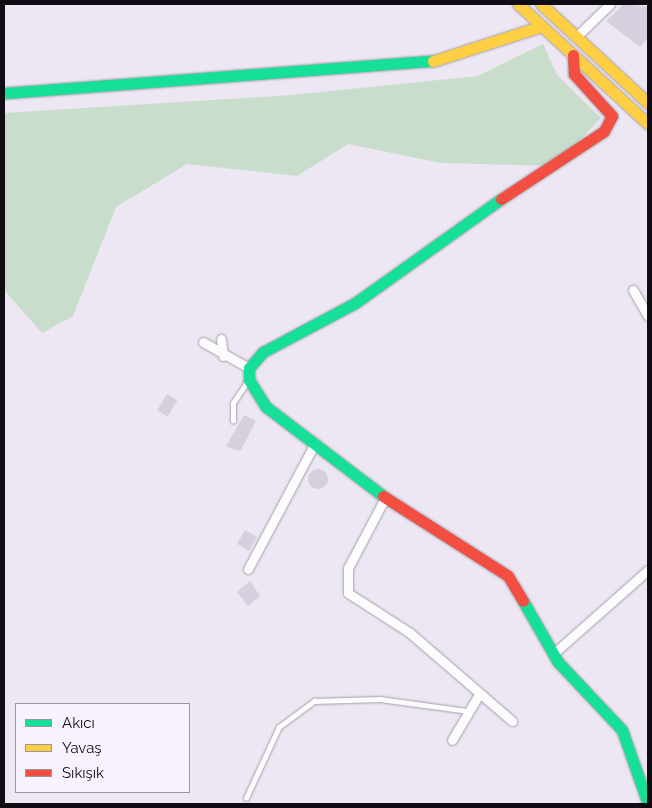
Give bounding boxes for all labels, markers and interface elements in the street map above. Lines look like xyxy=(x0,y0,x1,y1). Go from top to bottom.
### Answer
legend xyxy=(15,703,190,793)
text: Akıcı xyxy=(62,714,95,732)
text: Yavaş xyxy=(62,739,102,757)
text: Sıkışık xyxy=(62,764,104,782)

